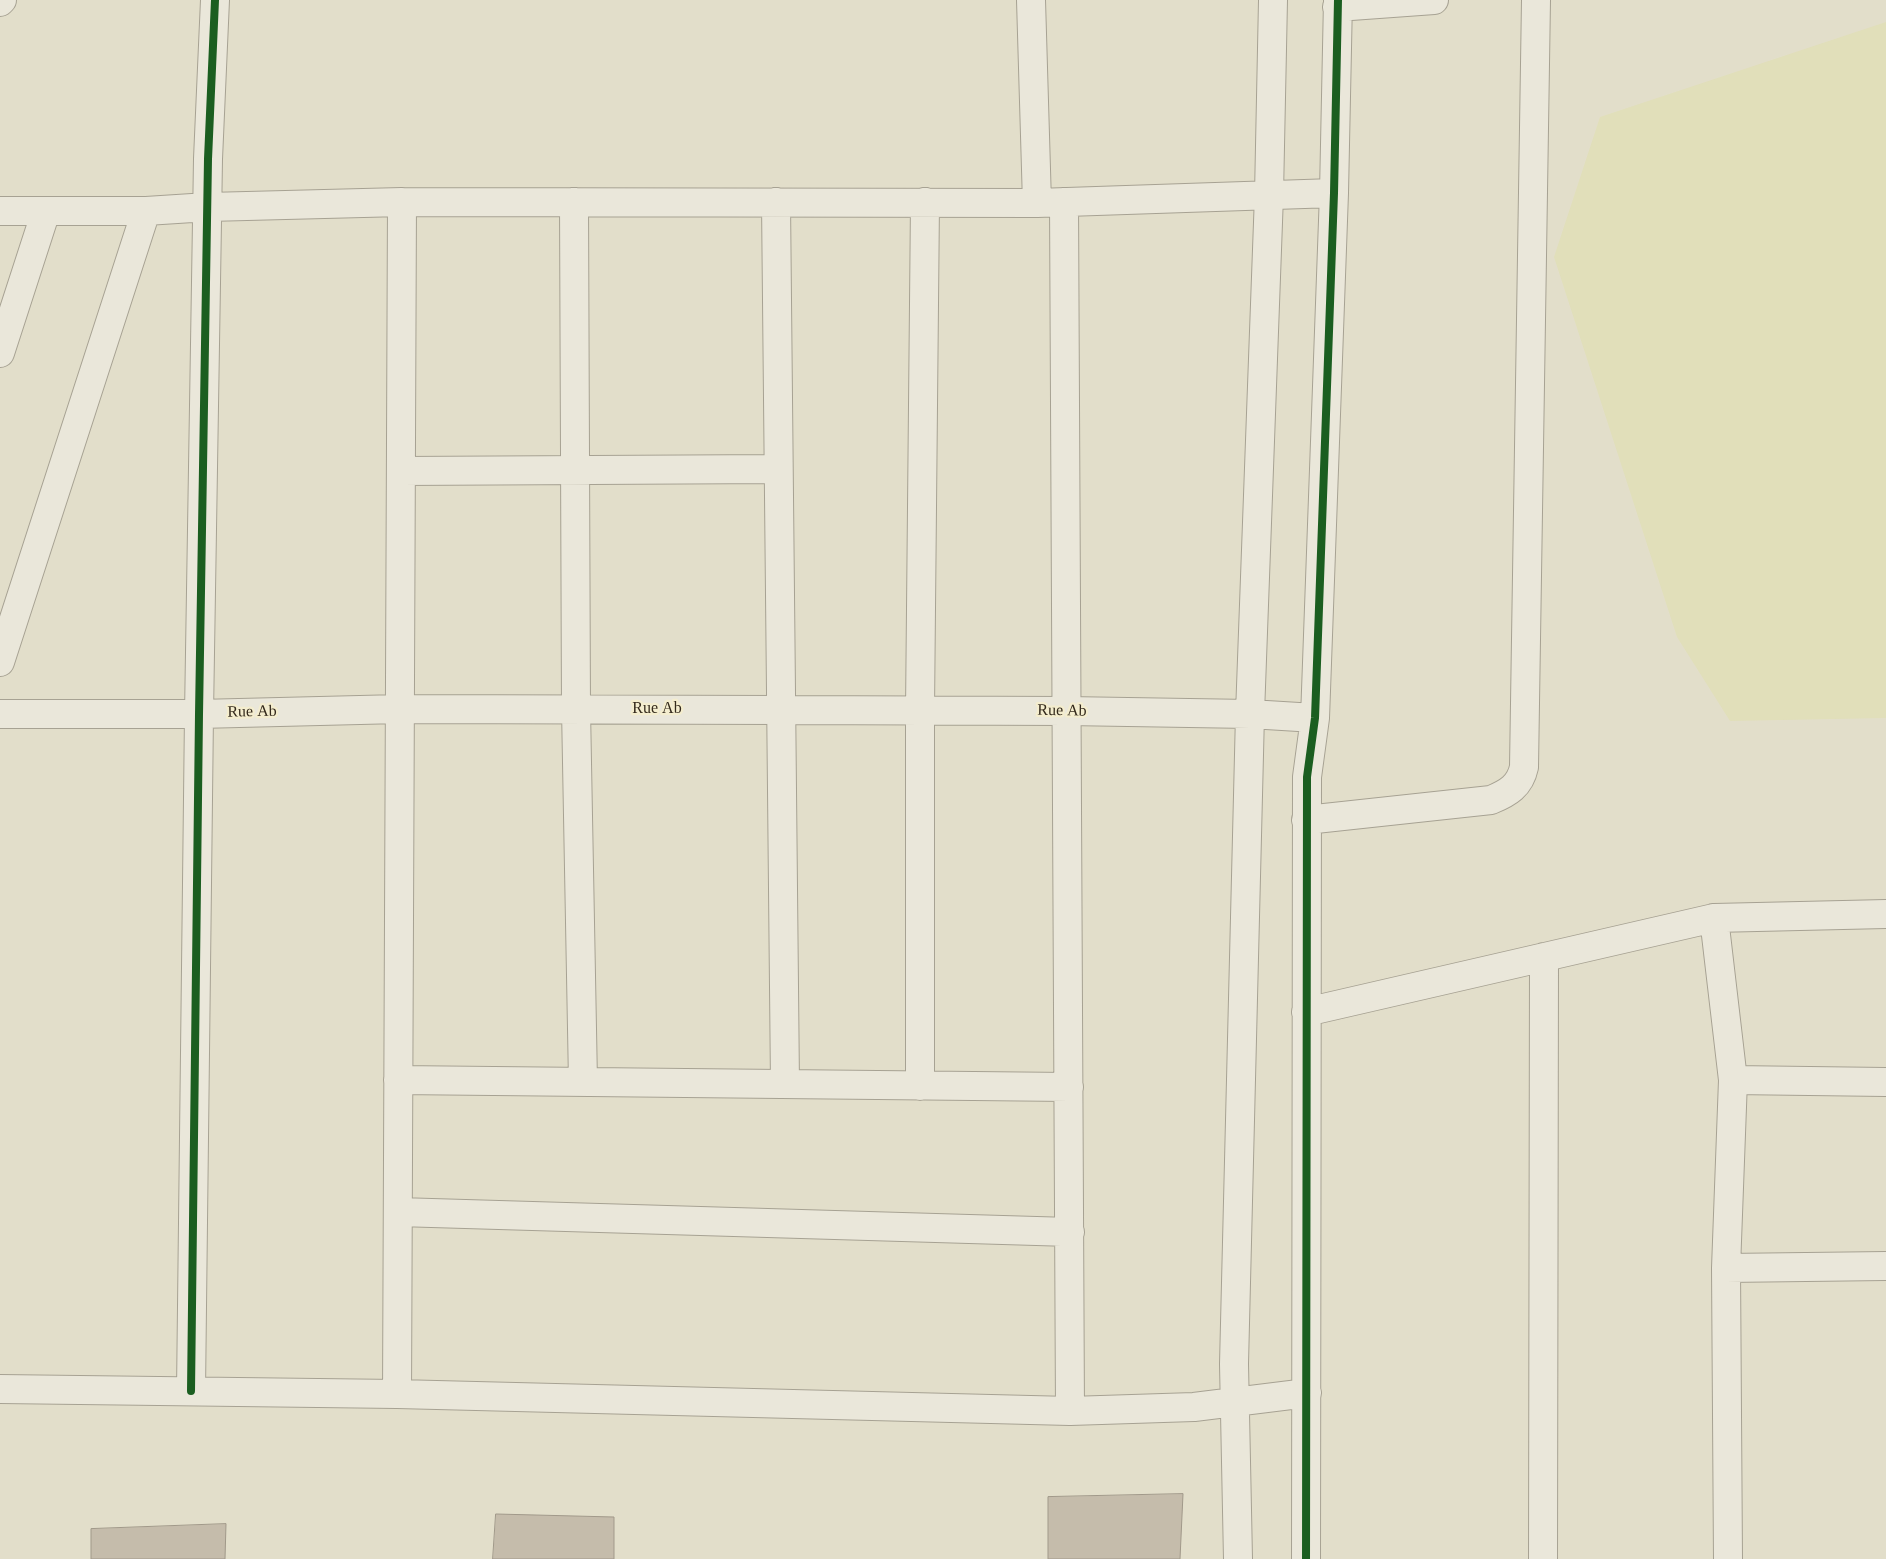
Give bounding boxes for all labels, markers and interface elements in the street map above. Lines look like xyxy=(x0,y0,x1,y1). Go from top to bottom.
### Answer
street label: Rue Ab xyxy=(632,699,682,719)
street label: Rue Ab xyxy=(1037,701,1087,721)
street label: Rue Ab xyxy=(227,702,277,722)

